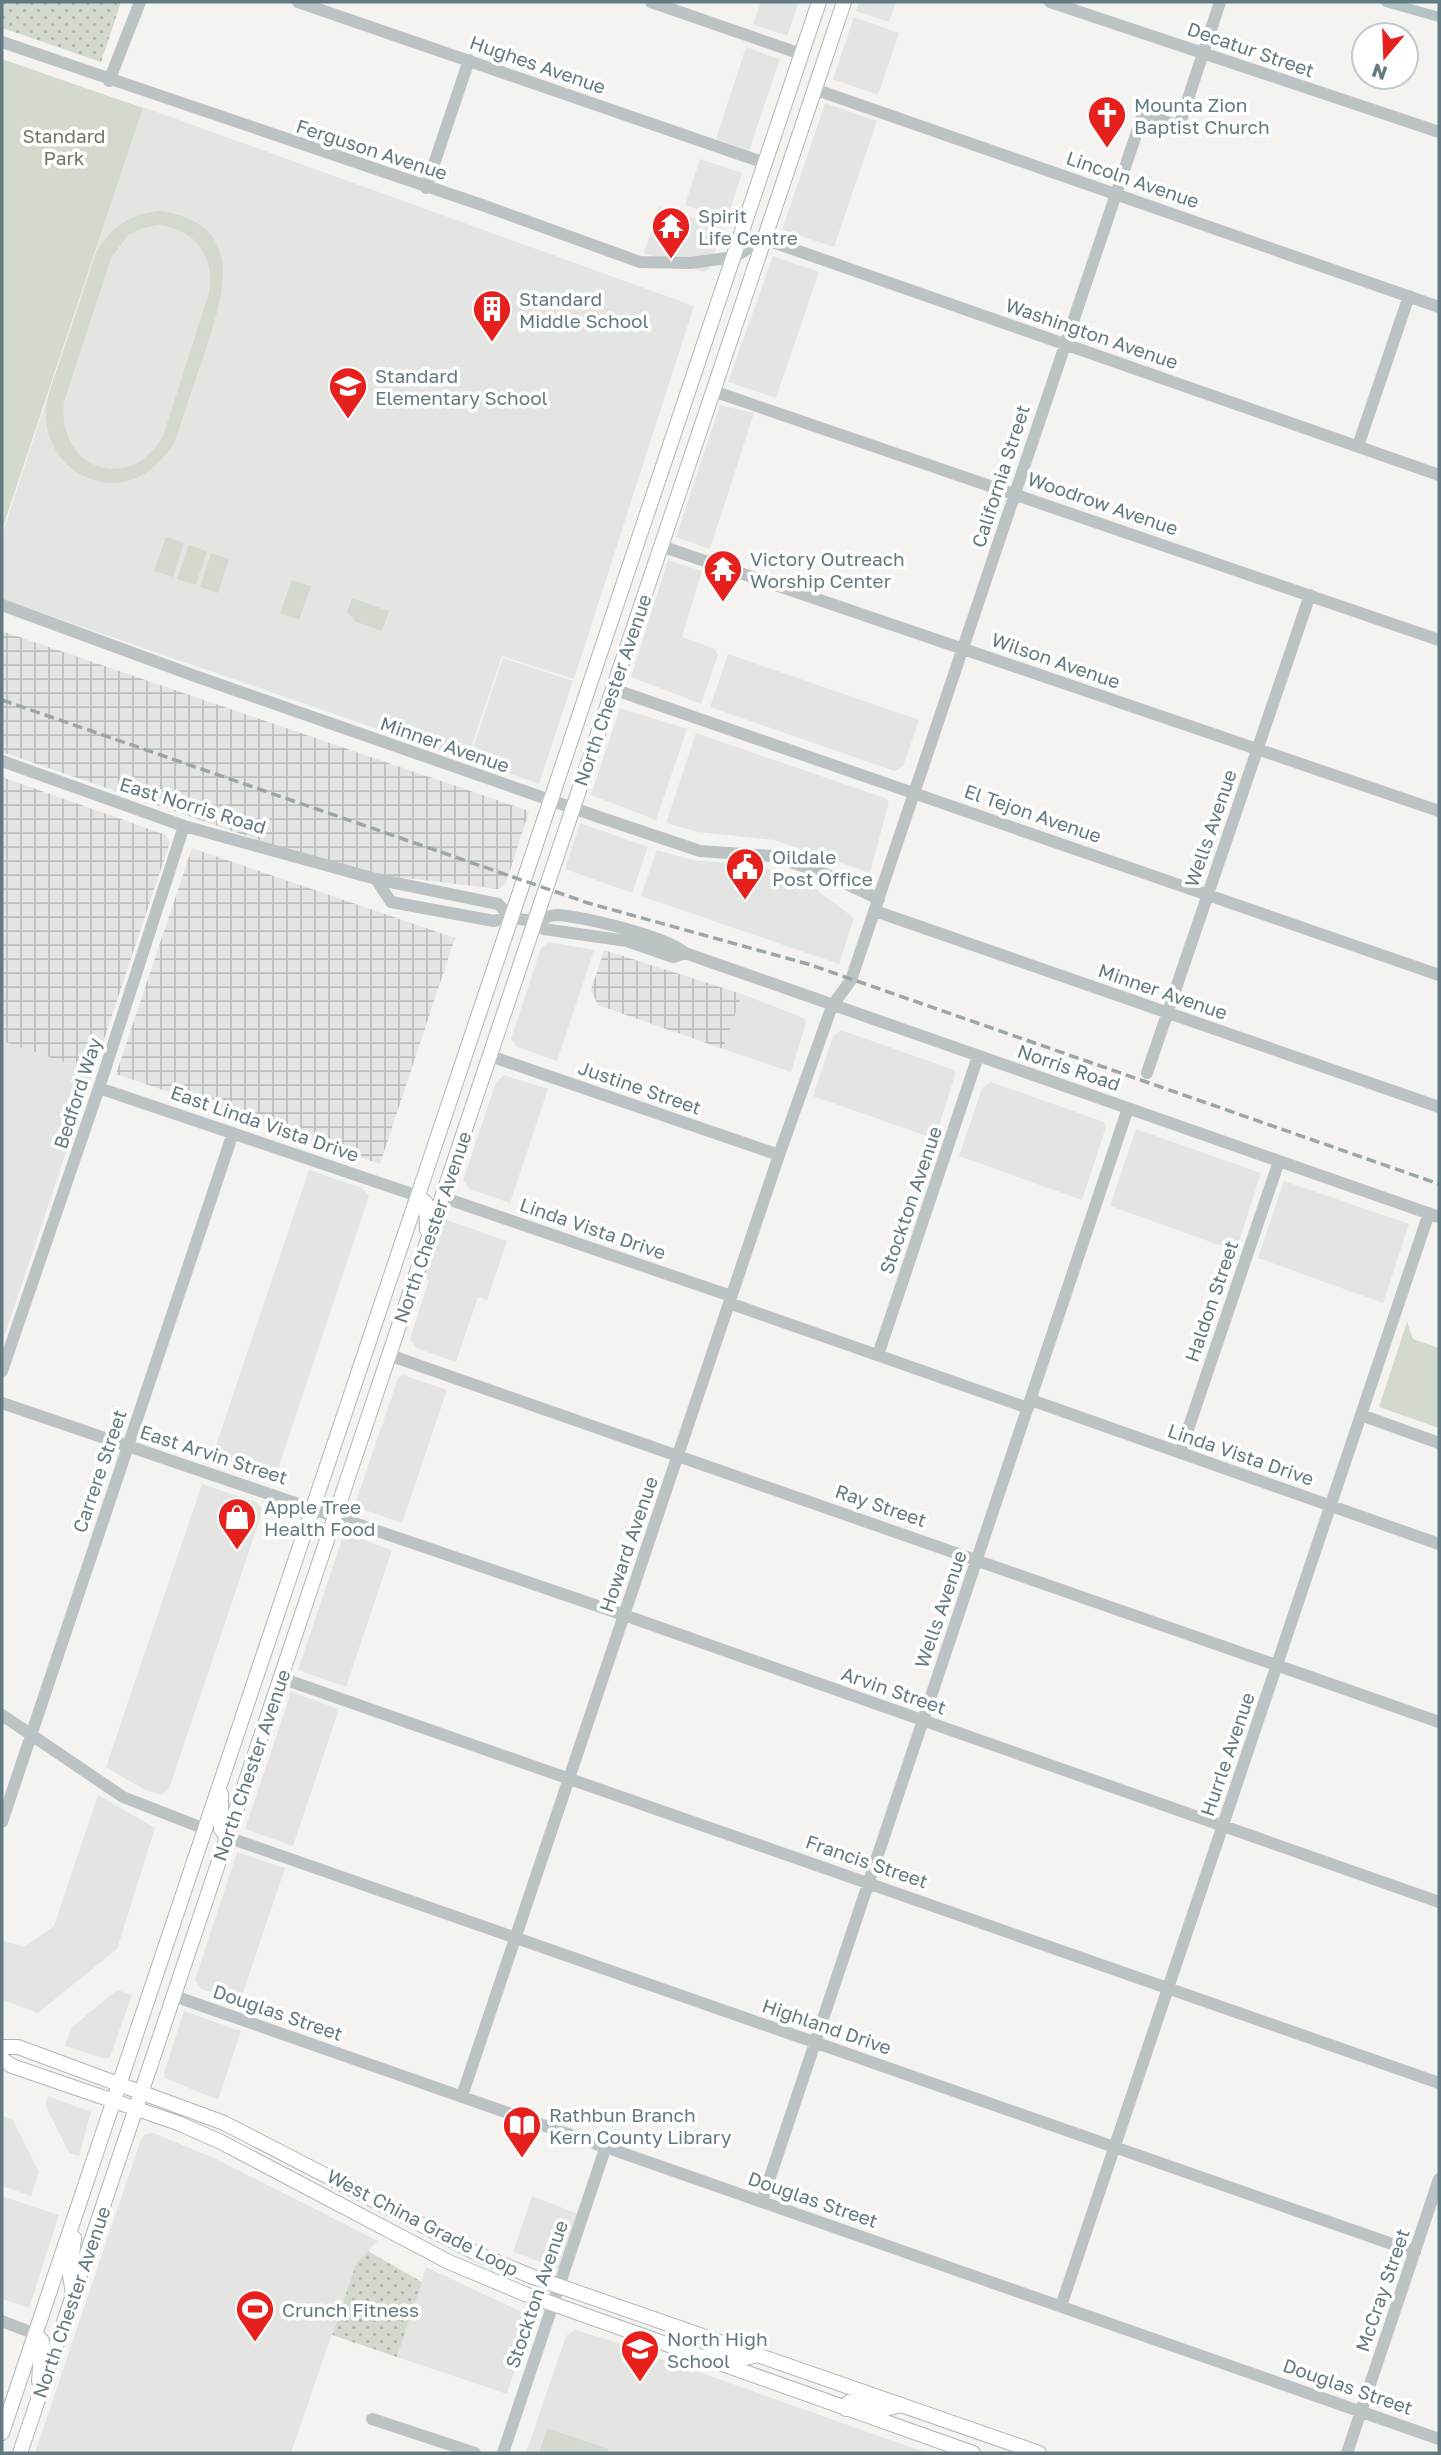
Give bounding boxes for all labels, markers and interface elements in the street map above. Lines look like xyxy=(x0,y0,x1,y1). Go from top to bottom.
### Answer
street label: Decatur Street xyxy=(1185,17,1317,81)
north arrow xyxy=(1350,21,1420,91)
street label: Hughes Avenue xyxy=(467,30,609,98)
text: N xyxy=(1369,59,1390,86)
place label: Mounta Zion Baptist Church xyxy=(1134,93,1270,138)
church icon: Mounta Zion Baptist Church xyxy=(1086,94,1128,149)
street label: Ferguson Avenue xyxy=(294,114,450,184)
park label: Standard Park xyxy=(22,124,106,169)
street label: Lincoln Avenue xyxy=(1064,146,1202,212)
place label: Spirit Life Centre xyxy=(698,204,798,249)
temple icon: Spirit Life Centre xyxy=(650,205,692,260)
place label: Standard Middle School xyxy=(519,287,649,332)
building icon: Standard Middle School xyxy=(471,288,513,343)
street label: Washington Avenue xyxy=(1003,293,1181,373)
place label: Standard Elementary School xyxy=(375,364,548,409)
school or university icon: Standard Elementary School xyxy=(327,365,369,420)
street label: California Street xyxy=(966,402,1034,550)
street label: Woodrow Avenue xyxy=(1025,466,1181,540)
place label: Victory Outreach Worship Center xyxy=(750,547,905,592)
temple icon: Victory Outreach Worship Center xyxy=(702,548,744,603)
street label: North Chester Avenue xyxy=(568,591,656,789)
street label: Wilson Avenue xyxy=(989,627,1123,693)
street label: Minner Avenue xyxy=(377,711,513,777)
street label: Wells Avenue xyxy=(1179,766,1241,890)
street label: East Norris Road xyxy=(117,772,269,838)
street label: El Tejon Avenue xyxy=(961,779,1105,847)
place label: Oildale Post Office xyxy=(772,845,873,890)
public building icon: Oildale Post Office xyxy=(724,846,766,901)
street label: Minner Avenue xyxy=(1095,958,1231,1024)
street label: Bedford Way xyxy=(48,1034,106,1152)
street label: Norris Road xyxy=(1015,1039,1123,1095)
street label: Justine Street xyxy=(576,1055,704,1119)
street label: East Linda Vista Drive xyxy=(168,1080,362,1166)
street label: Stockton Avenue xyxy=(874,1123,946,1277)
street label: North Chester Avenue xyxy=(388,1128,476,1326)
street label: Linda Vista Drive xyxy=(517,1192,669,1264)
street label: Haldon Street xyxy=(1179,1237,1243,1365)
street label: Carrere Street xyxy=(67,1406,131,1536)
street label: Linda Vista Drive xyxy=(1165,1418,1317,1490)
street label: East Arvin Street xyxy=(137,1419,291,1489)
street label: Howard Avenue xyxy=(594,1473,662,1615)
street label: Ray Street xyxy=(832,1479,930,1531)
place label: Apple Tree Health Food xyxy=(264,1495,376,1540)
shop icon: Apple Tree Health Food xyxy=(216,1496,258,1551)
street label: Wells Avenue xyxy=(909,1547,971,1671)
street label: Arvin Street xyxy=(839,1661,949,1719)
street label: North Chester Avenue xyxy=(207,1666,295,1864)
street label: Hurrle Avenue xyxy=(1195,1689,1259,1819)
street label: Francis Street xyxy=(803,1829,931,1893)
street label: Douglas Street xyxy=(210,1979,346,2045)
street label: Highland Drive xyxy=(759,1993,895,2059)
place label: Rathbun Branch Kern County Library xyxy=(549,2103,732,2148)
library icon: Rathbun Branch Kern County Library xyxy=(501,2104,543,2159)
street label: West China Grade Loop xyxy=(323,2164,523,2280)
street label: Douglas Street xyxy=(745,2166,881,2232)
street label: North Chester Avenue xyxy=(27,2203,115,2401)
street label: Stockton Avenue xyxy=(500,2217,572,2371)
street label: McCray Street xyxy=(1350,2225,1414,2355)
sports icon: Crunch Fitness xyxy=(234,2288,276,2343)
place label: Crunch Fitness xyxy=(282,2298,419,2321)
place label: North High School xyxy=(667,2327,768,2372)
school or university icon: North High School xyxy=(619,2328,661,2383)
street label: Douglas Street xyxy=(1280,2353,1416,2419)

